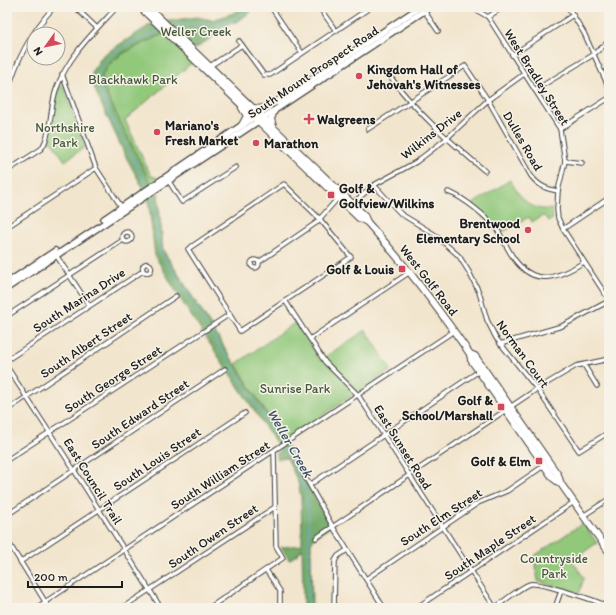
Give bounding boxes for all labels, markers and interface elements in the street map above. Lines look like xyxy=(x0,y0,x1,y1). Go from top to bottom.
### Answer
street label: South Mount Prospect Road xyxy=(245,22,381,122)
park label: Weller Creek xyxy=(161,24,232,39)
north arrow xyxy=(26,26,66,66)
street label: West Bradley Street xyxy=(501,26,573,128)
text: N xyxy=(31,45,46,58)
place label: Kingdom Hall of Jehovah's Witnesses xyxy=(366,62,481,92)
marker: Kingdom Hall of Jehovah's Witnesses xyxy=(354,71,364,81)
park label: Blackhawk Park xyxy=(88,72,178,87)
street label: Wilkins Drive xyxy=(398,106,464,162)
street label: Dulles Road xyxy=(500,108,546,174)
place label: Walgreens xyxy=(317,112,376,128)
marker: Walgreens xyxy=(304,114,314,124)
place label: Mariano's Fresh Market xyxy=(165,118,238,148)
park label: Northshire Park xyxy=(35,120,95,150)
marker: Mariano's Fresh Market xyxy=(152,127,162,137)
place label: Marathon xyxy=(264,136,319,151)
marker: Marathon xyxy=(251,138,261,148)
place label: Golf & Golfview/Wilkins xyxy=(339,181,435,211)
marker: Golf & Golfview/Wilkins xyxy=(326,190,336,200)
place label: Brentwood Elementary School xyxy=(416,216,521,247)
marker: Brentwood Elementary School xyxy=(523,225,533,235)
street label: West Golf Road xyxy=(397,242,461,318)
place label: Golf & Louis xyxy=(326,262,394,277)
marker: Golf & Louis xyxy=(397,264,407,274)
street label: South Marina Drive xyxy=(30,265,128,335)
street label: South Albert Street xyxy=(37,309,135,381)
street label: Norman Court xyxy=(493,317,553,391)
street label: South George Street xyxy=(62,342,165,416)
street label: South Edward Street xyxy=(88,376,192,452)
park label: Sunrise Park xyxy=(260,381,331,396)
place label: Golf & School/Marshall xyxy=(402,393,494,423)
street label: East Sunset Road xyxy=(371,402,435,492)
marker: Golf & School/Marshall xyxy=(496,402,506,412)
water label: Weller Creek xyxy=(264,406,317,481)
street label: South Louis Street xyxy=(110,424,204,494)
street label: East Council Trail xyxy=(60,435,126,527)
street label: South William Street xyxy=(168,437,272,513)
place label: Golf & Elm xyxy=(471,454,531,469)
marker: Golf & Elm xyxy=(534,456,544,466)
street label: South Elm Street xyxy=(397,485,485,549)
street label: South Owen Street xyxy=(165,500,261,572)
street label: South Maple Street xyxy=(441,511,539,583)
park label: Countryside Park xyxy=(520,551,588,581)
scale bar xyxy=(28,563,122,589)
text: 200 m xyxy=(34,570,68,584)

